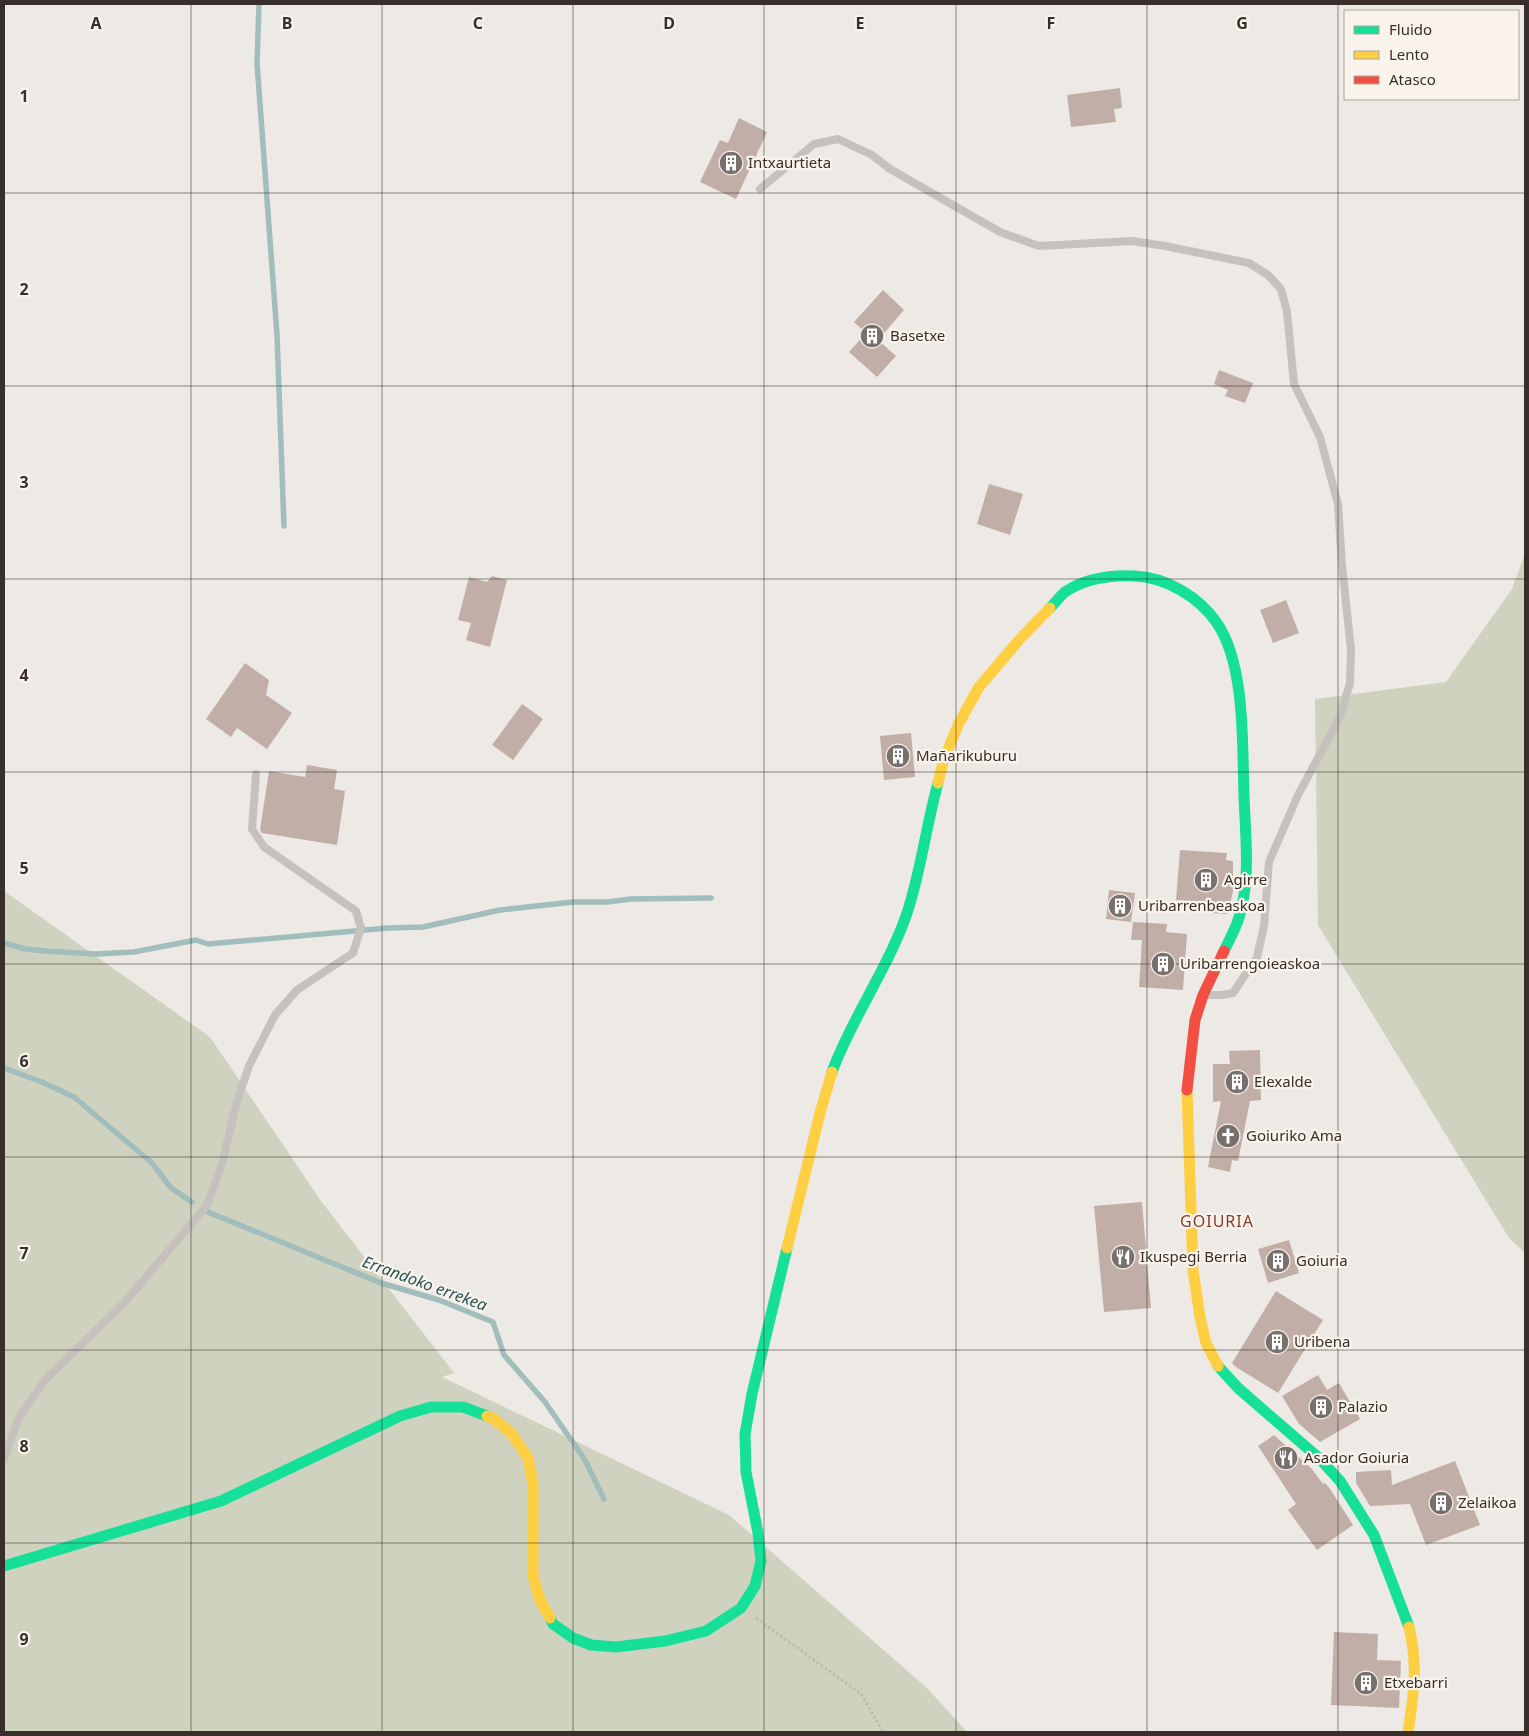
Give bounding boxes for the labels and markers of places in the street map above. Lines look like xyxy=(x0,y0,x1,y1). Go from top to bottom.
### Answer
building icon: Intxaurtieta xyxy=(718,150,744,176)
place label: Intxaurtieta xyxy=(748,152,831,172)
building icon: Basetxe xyxy=(859,323,885,349)
place label: Basetxe xyxy=(890,325,945,345)
building icon: Mañarikuburu xyxy=(885,743,911,769)
place label: Mañarikuburu xyxy=(916,745,1017,765)
building icon: Agirre xyxy=(1193,867,1219,893)
place label: Agirre xyxy=(1224,869,1267,889)
building icon: Uribarrenbeaskoa xyxy=(1107,893,1133,919)
place label: Uribarrenbeaskoa xyxy=(1138,895,1265,915)
building icon: Uribarrengoieaskoa xyxy=(1150,951,1176,977)
place label: Uribarrengoieaskoa xyxy=(1180,953,1320,973)
building icon: Elexalde xyxy=(1224,1069,1250,1095)
place label: Elexalde xyxy=(1254,1071,1312,1091)
church icon: Goiuriko Ama xyxy=(1215,1123,1241,1149)
place label: Goiuriko Ama xyxy=(1246,1125,1342,1145)
restaurant icon: Ikuspegi Berria xyxy=(1110,1244,1136,1270)
place label: Ikuspegi Berria xyxy=(1140,1246,1247,1266)
building icon: Goiuria xyxy=(1265,1248,1291,1274)
place label: Goiuria xyxy=(1296,1250,1348,1270)
building icon: Uribena xyxy=(1264,1329,1290,1355)
place label: Uribena xyxy=(1294,1331,1350,1351)
building icon: Palazio xyxy=(1308,1394,1334,1420)
place label: Palazio xyxy=(1338,1396,1388,1416)
restaurant icon: Asador Goiuria xyxy=(1273,1445,1299,1471)
place label: Asador Goiuria xyxy=(1304,1447,1409,1467)
building icon: Zelaikoa xyxy=(1428,1490,1454,1516)
place label: Zelaikoa xyxy=(1458,1492,1517,1512)
building icon: Etxebarri xyxy=(1353,1670,1379,1696)
place label: Etxebarri xyxy=(1384,1672,1448,1692)

